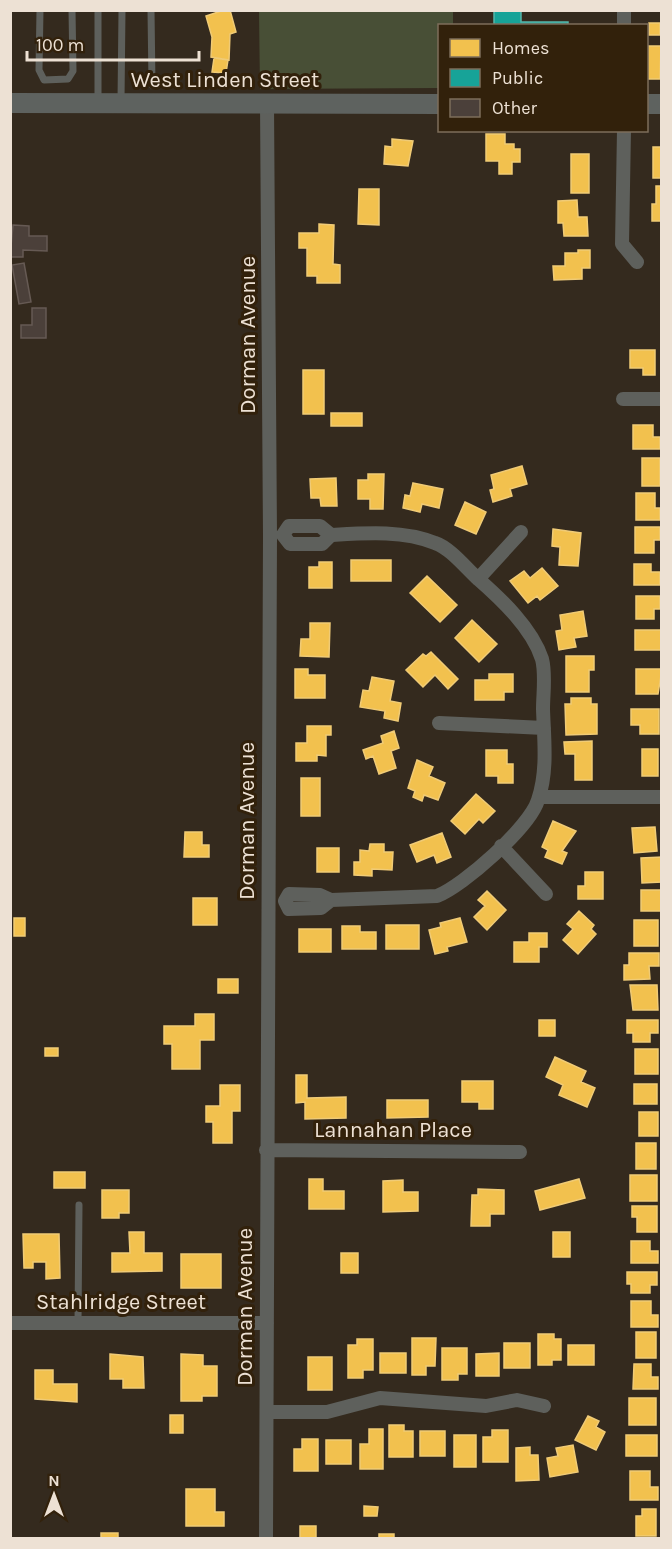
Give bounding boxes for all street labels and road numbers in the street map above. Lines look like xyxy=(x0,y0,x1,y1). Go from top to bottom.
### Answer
street label: West Linden Street xyxy=(131,67,319,93)
street label: Dorman Avenue xyxy=(235,256,261,414)
street label: Dorman Avenue xyxy=(234,742,260,900)
street label: Lannahan Place xyxy=(314,1117,472,1143)
street label: Dorman Avenue xyxy=(232,1228,258,1386)
street label: Stahlridge Street xyxy=(36,1289,206,1315)

